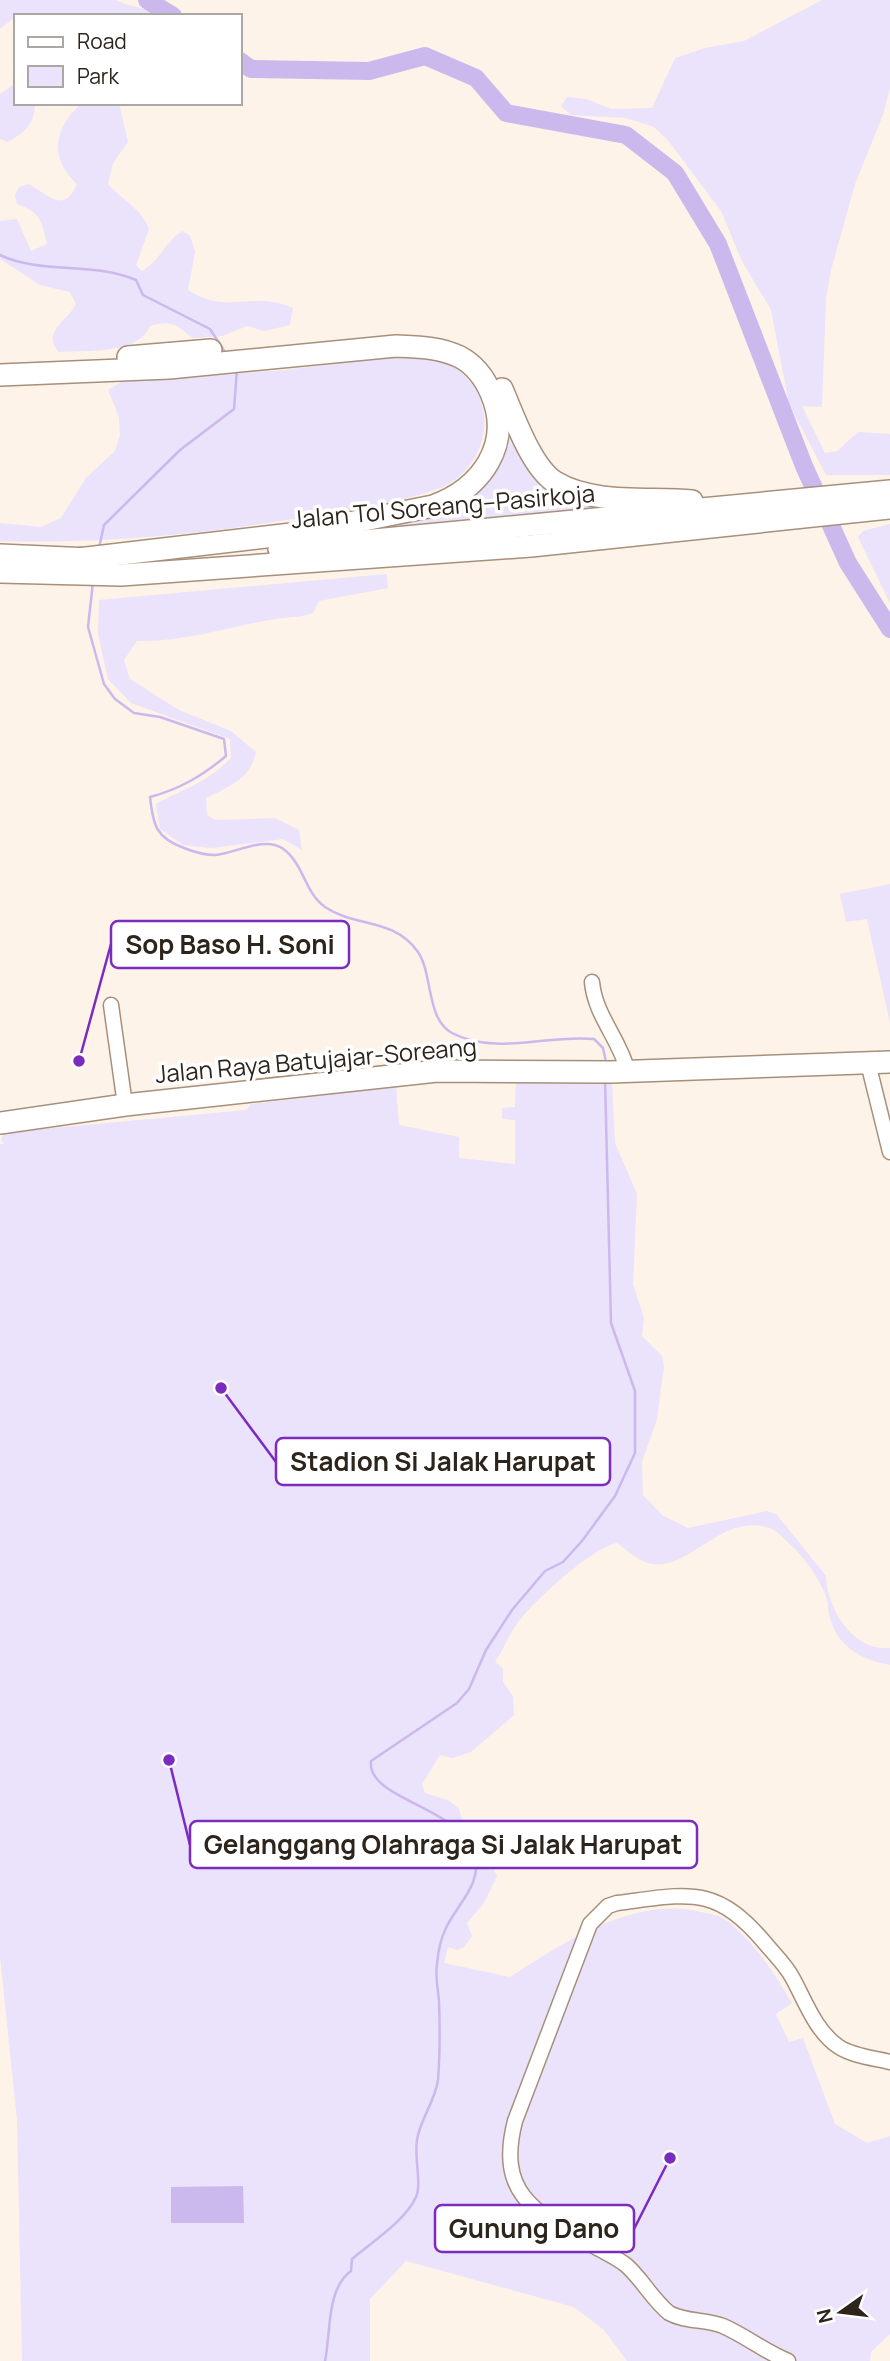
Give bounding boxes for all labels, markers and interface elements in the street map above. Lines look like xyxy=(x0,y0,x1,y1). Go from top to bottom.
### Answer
legend xyxy=(14,14,242,105)
text: Road xyxy=(77,27,127,55)
text: Park xyxy=(77,62,119,90)
street label: Jalan Tol Soreang–Pasirkoja xyxy=(290,476,596,535)
callout: Sop Baso H. Soni xyxy=(111,921,349,968)
text: Sop Baso H. Soni xyxy=(125,926,335,962)
street label: Jalan Raya Batujajar-Soreang xyxy=(154,1029,478,1090)
callout: Stadion Si Jalak Harupat xyxy=(276,1438,610,1485)
text: Stadion Si Jalak Harupat xyxy=(290,1443,596,1479)
callout: Gelanggang Olahraga Si Jalak Harupat xyxy=(190,1821,697,1868)
text: Gelanggang Olahraga Si Jalak Harupat xyxy=(204,1826,682,1862)
callout: Gunung Dano xyxy=(435,2205,634,2252)
text: Gunung Dano xyxy=(449,2210,619,2246)
north arrow xyxy=(806,2277,876,2347)
text: N xyxy=(810,2306,839,2326)

